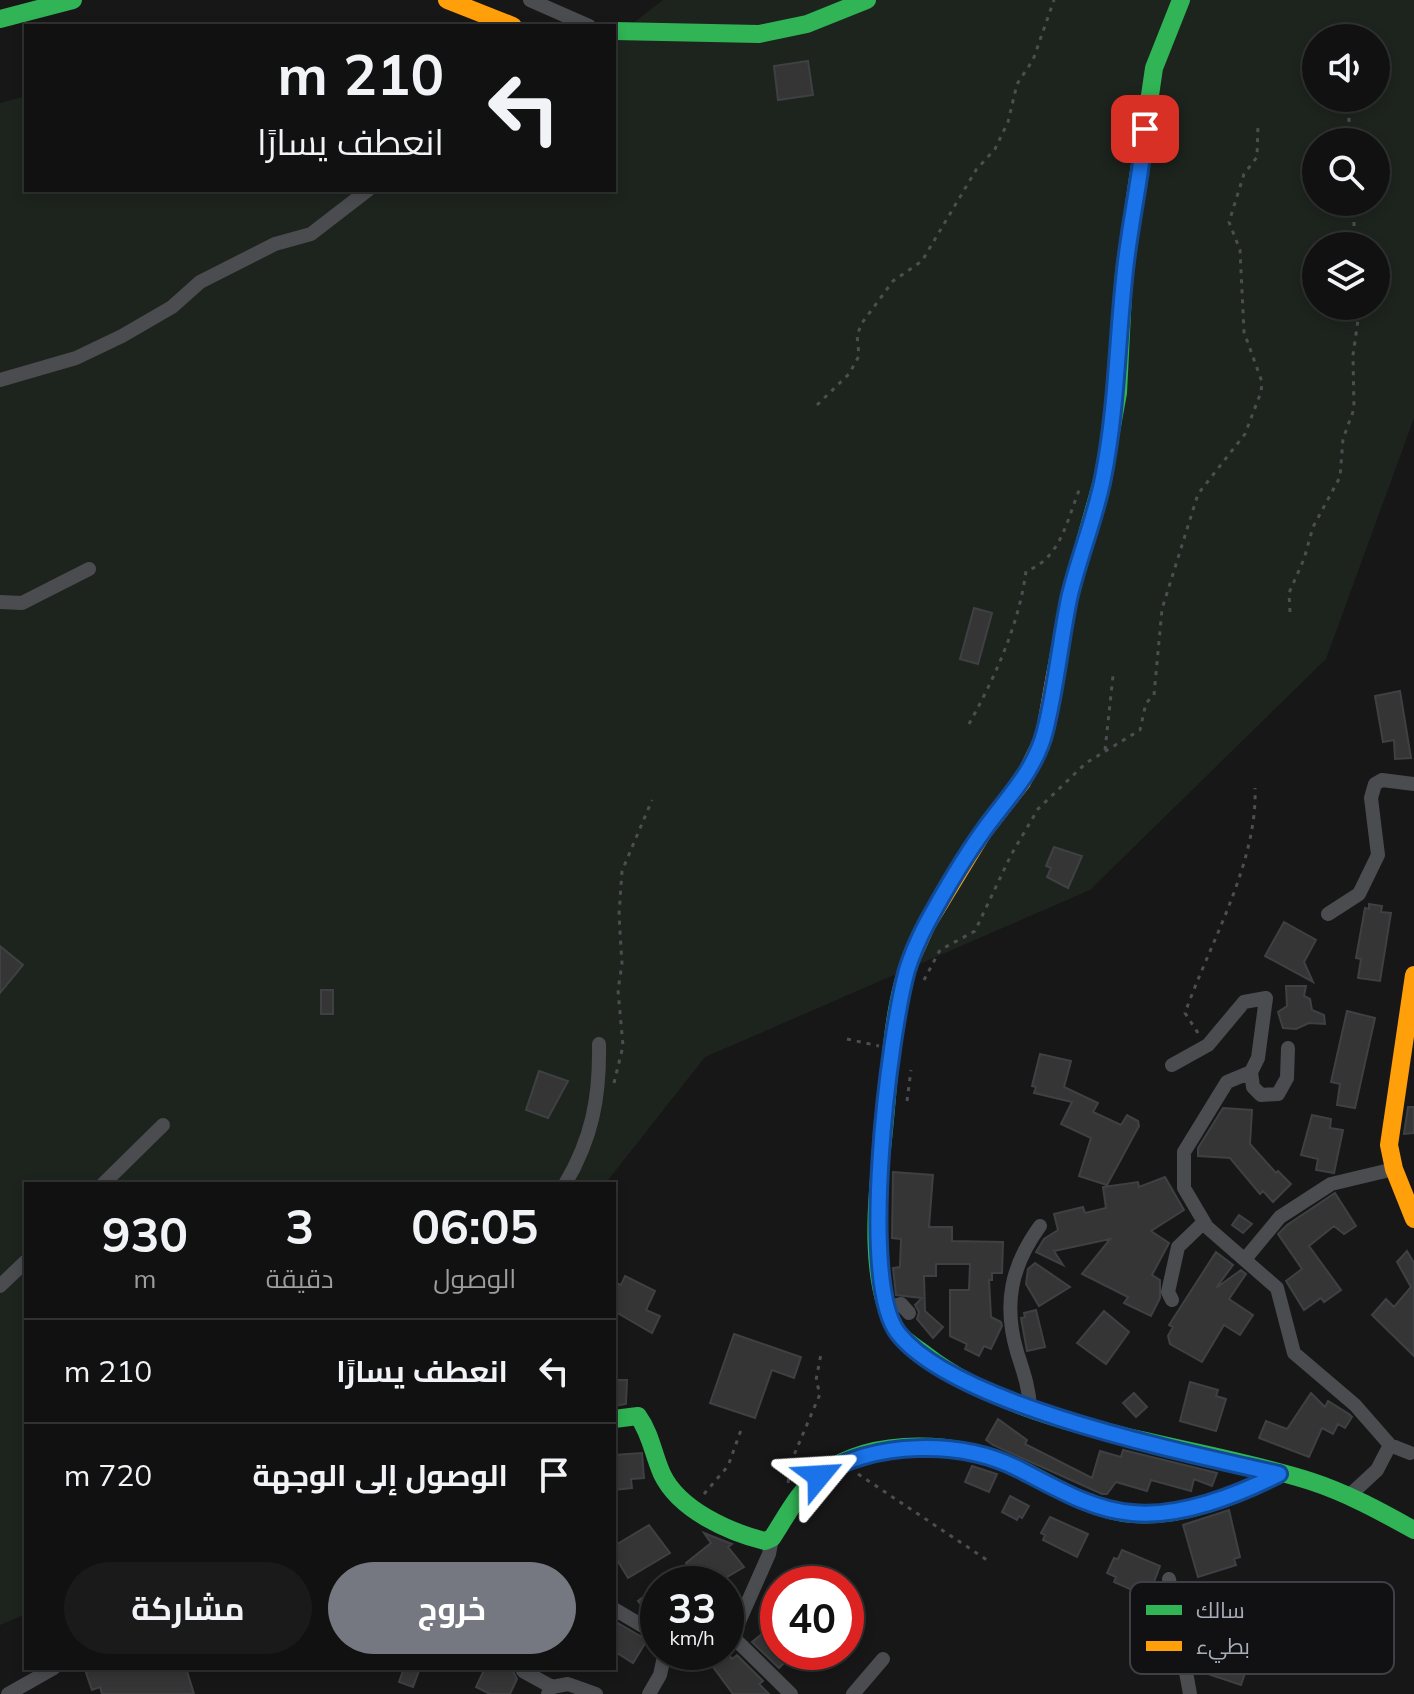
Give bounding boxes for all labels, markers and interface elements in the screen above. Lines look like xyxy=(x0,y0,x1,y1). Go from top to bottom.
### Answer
map controls xyxy=(1302,24,1390,320)
button: sound xyxy=(1302,24,1390,112)
text: 210 m xyxy=(277,39,444,109)
icon: left xyxy=(472,56,576,160)
pin xyxy=(1111,95,1179,163)
icon: arrive xyxy=(1123,107,1167,151)
text: انعطف يسارًا xyxy=(257,119,444,164)
button: search xyxy=(1302,128,1390,216)
button: layers xyxy=(1302,232,1390,320)
text: 3 xyxy=(285,1196,314,1256)
text: 06:05 xyxy=(411,1196,538,1256)
text: 930 xyxy=(102,1204,188,1264)
text: m xyxy=(134,1262,156,1295)
text: دقيقة xyxy=(266,1262,333,1295)
text: الوصول xyxy=(433,1262,516,1295)
icon: left xyxy=(532,1349,576,1393)
text: 210 m xyxy=(64,1352,152,1390)
text: انعطف يسارًا xyxy=(336,1352,508,1390)
position arrow xyxy=(777,1434,861,1518)
icon: arrive xyxy=(532,1453,576,1497)
text: 720 m xyxy=(64,1456,152,1494)
text: الوصول إلى الوجهة xyxy=(253,1456,508,1494)
button: مشاركة xyxy=(64,1562,312,1654)
button: خروج xyxy=(328,1562,576,1654)
speed limit sign: 40 xyxy=(760,1566,864,1670)
legend xyxy=(1130,1582,1394,1674)
text: 33 xyxy=(668,1583,716,1633)
text: سالك xyxy=(1196,1596,1245,1624)
text: km/h xyxy=(669,1625,715,1650)
text: بطيء xyxy=(1196,1632,1250,1663)

